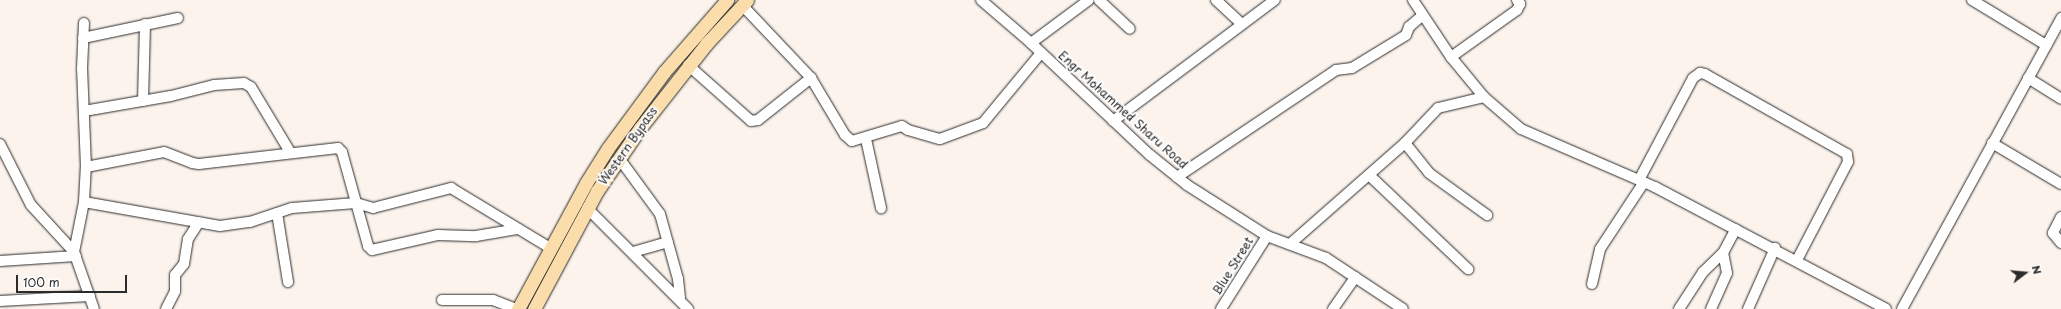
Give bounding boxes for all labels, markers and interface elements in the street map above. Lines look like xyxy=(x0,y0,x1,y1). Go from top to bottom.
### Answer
street label: Engr Mohammed Sharu Road xyxy=(1055,48,1191,172)
street label: Western Bypass xyxy=(596,104,660,188)
street label: Blue Street xyxy=(1210,235,1256,297)
north arrow xyxy=(2005,253,2045,293)
text: N xyxy=(2028,263,2046,276)
scale bar xyxy=(18,267,129,293)
text: 100 m xyxy=(23,273,60,291)

